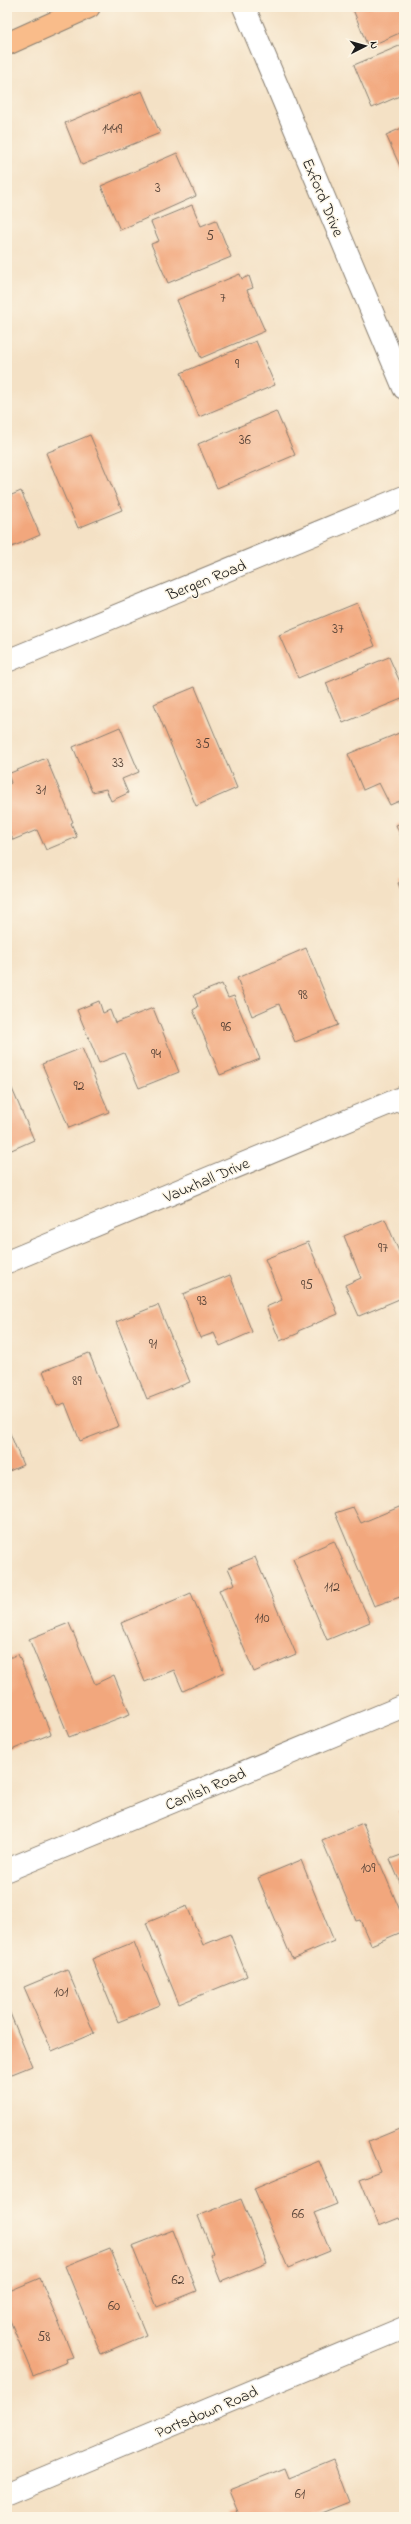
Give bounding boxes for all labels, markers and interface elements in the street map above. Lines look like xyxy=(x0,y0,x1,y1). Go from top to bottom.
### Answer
north arrow xyxy=(345,26,385,66)
text: N xyxy=(366,41,382,50)
house number: 1449 xyxy=(102,119,123,140)
street label: Exford Drive xyxy=(295,155,350,241)
house number: 3 xyxy=(155,178,161,199)
house number: 5 xyxy=(206,226,214,247)
house number: 7 xyxy=(220,288,226,309)
house number: 9 xyxy=(235,354,240,375)
house number: 36 xyxy=(239,430,251,451)
street label: Bergen Road xyxy=(162,554,250,608)
house number: 37 xyxy=(332,619,344,640)
house number: 35 xyxy=(196,734,210,755)
house number: 33 xyxy=(112,753,124,774)
house number: 31 xyxy=(36,780,47,801)
house number: 98 xyxy=(298,985,308,1006)
house number: 96 xyxy=(221,1017,231,1038)
house number: 94 xyxy=(151,1044,161,1065)
house number: 92 xyxy=(73,1076,85,1097)
street label: Vauxhall Drive xyxy=(159,1152,254,1210)
house number: 97 xyxy=(378,1238,388,1259)
house number: 95 xyxy=(301,1275,313,1296)
house number: 93 xyxy=(197,1291,207,1312)
house number: 91 xyxy=(149,1334,158,1355)
house number: 89 xyxy=(72,1371,83,1392)
house number: 112 xyxy=(324,1577,340,1598)
house number: 110 xyxy=(255,1608,269,1629)
street label: Canlish Road xyxy=(162,1762,250,1818)
house number: 109 xyxy=(361,1858,376,1879)
house number: 101 xyxy=(54,1982,69,2003)
house number: 66 xyxy=(292,2204,304,2225)
house number: 62 xyxy=(171,2270,185,2291)
house number: 60 xyxy=(108,2296,120,2317)
house number: 58 xyxy=(37,2327,51,2348)
street label: Portsdown Road xyxy=(152,2380,262,2445)
house number: 61 xyxy=(295,2484,306,2505)

